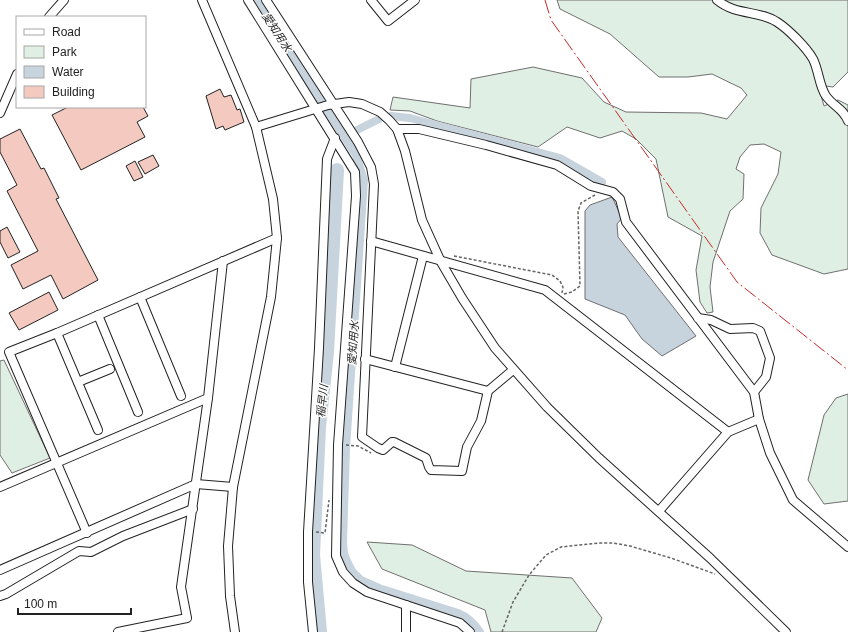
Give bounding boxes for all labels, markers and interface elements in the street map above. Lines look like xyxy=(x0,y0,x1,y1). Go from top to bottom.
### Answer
water label: 愛知用水 xyxy=(260,10,295,55)
legend xyxy=(16,16,146,108)
text: Road xyxy=(52,25,81,39)
text: Park xyxy=(52,45,78,59)
text: Water xyxy=(52,65,84,79)
text: Building xyxy=(52,85,95,99)
water label: 愛知用水 xyxy=(345,320,361,365)
water label: 稲早川 xyxy=(314,383,330,418)
scale bar xyxy=(18,590,131,616)
text: 100 m xyxy=(24,597,57,611)

